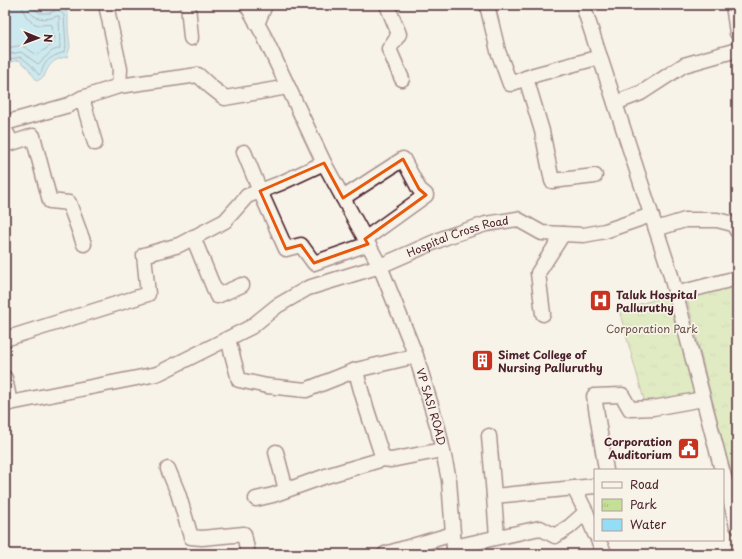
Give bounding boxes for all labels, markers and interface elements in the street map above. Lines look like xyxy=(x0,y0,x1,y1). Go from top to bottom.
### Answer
north arrow xyxy=(18,18,58,58)
text: N xyxy=(40,34,57,43)
street label: Hospital Cross Road xyxy=(404,211,510,261)
place label: Taluk Hospital Palluruthy xyxy=(616,286,697,316)
hospital icon: Taluk Hospital Palluruthy xyxy=(588,288,614,314)
park label: Corporation Park xyxy=(606,320,698,337)
place label: Simet College of Nursing Palluruthy xyxy=(498,346,603,376)
building icon: Simet College of Nursing Palluruthy xyxy=(470,348,496,374)
street label: VP SASI ROAD xyxy=(412,366,450,447)
place label: Corporation Auditorium xyxy=(604,433,672,463)
public building icon: Corporation Auditorium xyxy=(675,435,701,461)
legend xyxy=(594,469,724,541)
text: Road xyxy=(630,475,659,493)
text: Park xyxy=(630,495,657,513)
text: Water xyxy=(630,515,667,533)

